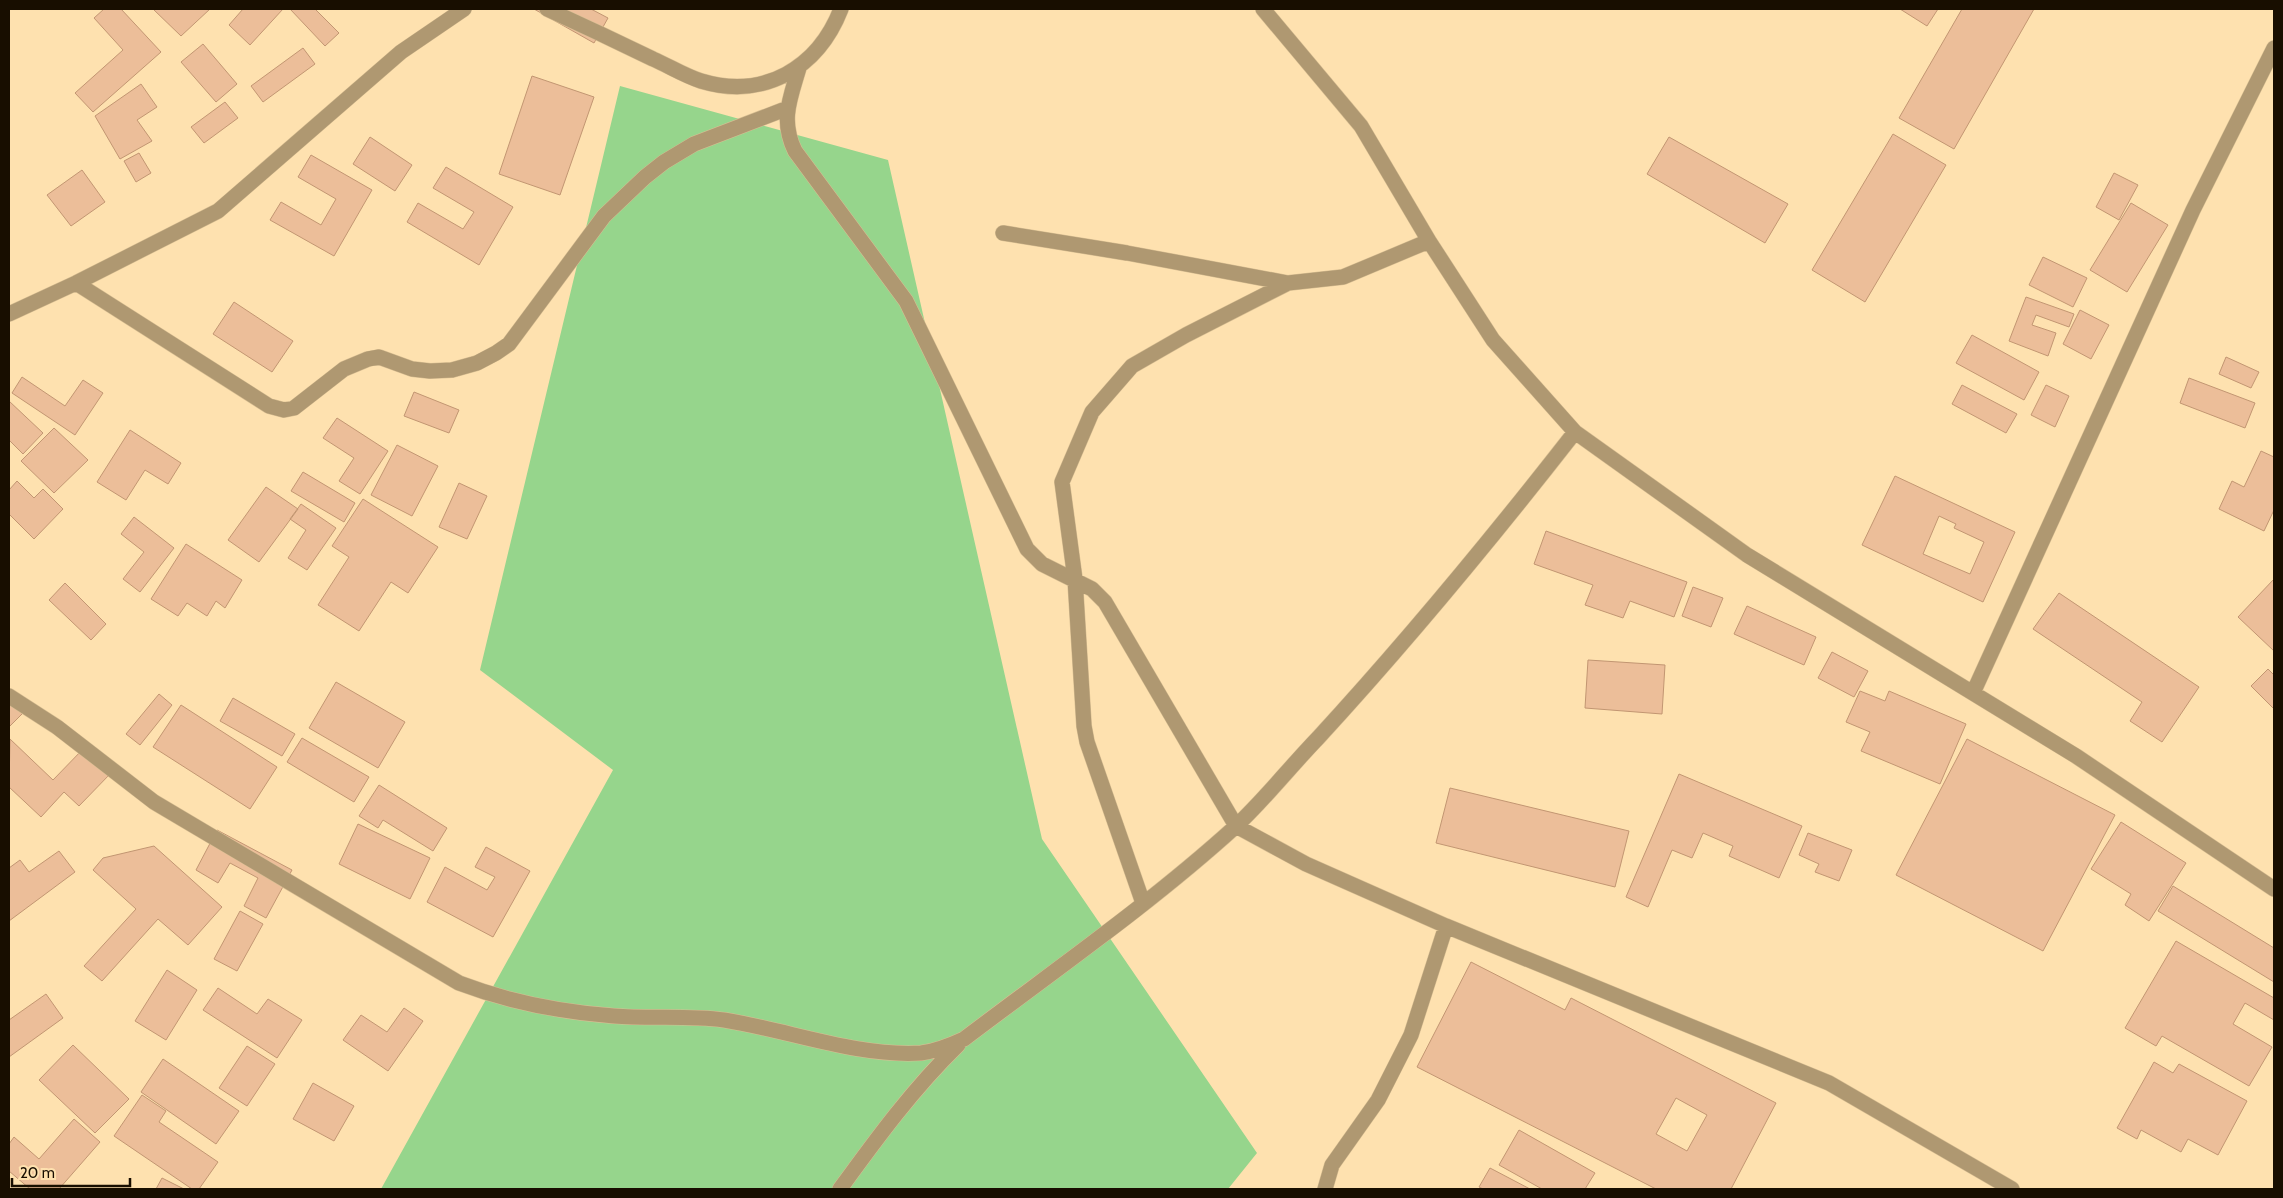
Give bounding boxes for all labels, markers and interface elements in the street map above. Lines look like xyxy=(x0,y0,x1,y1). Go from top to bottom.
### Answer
scale bar xyxy=(12,1156,130,1188)
text: 20 m xyxy=(20,1164,55,1182)

